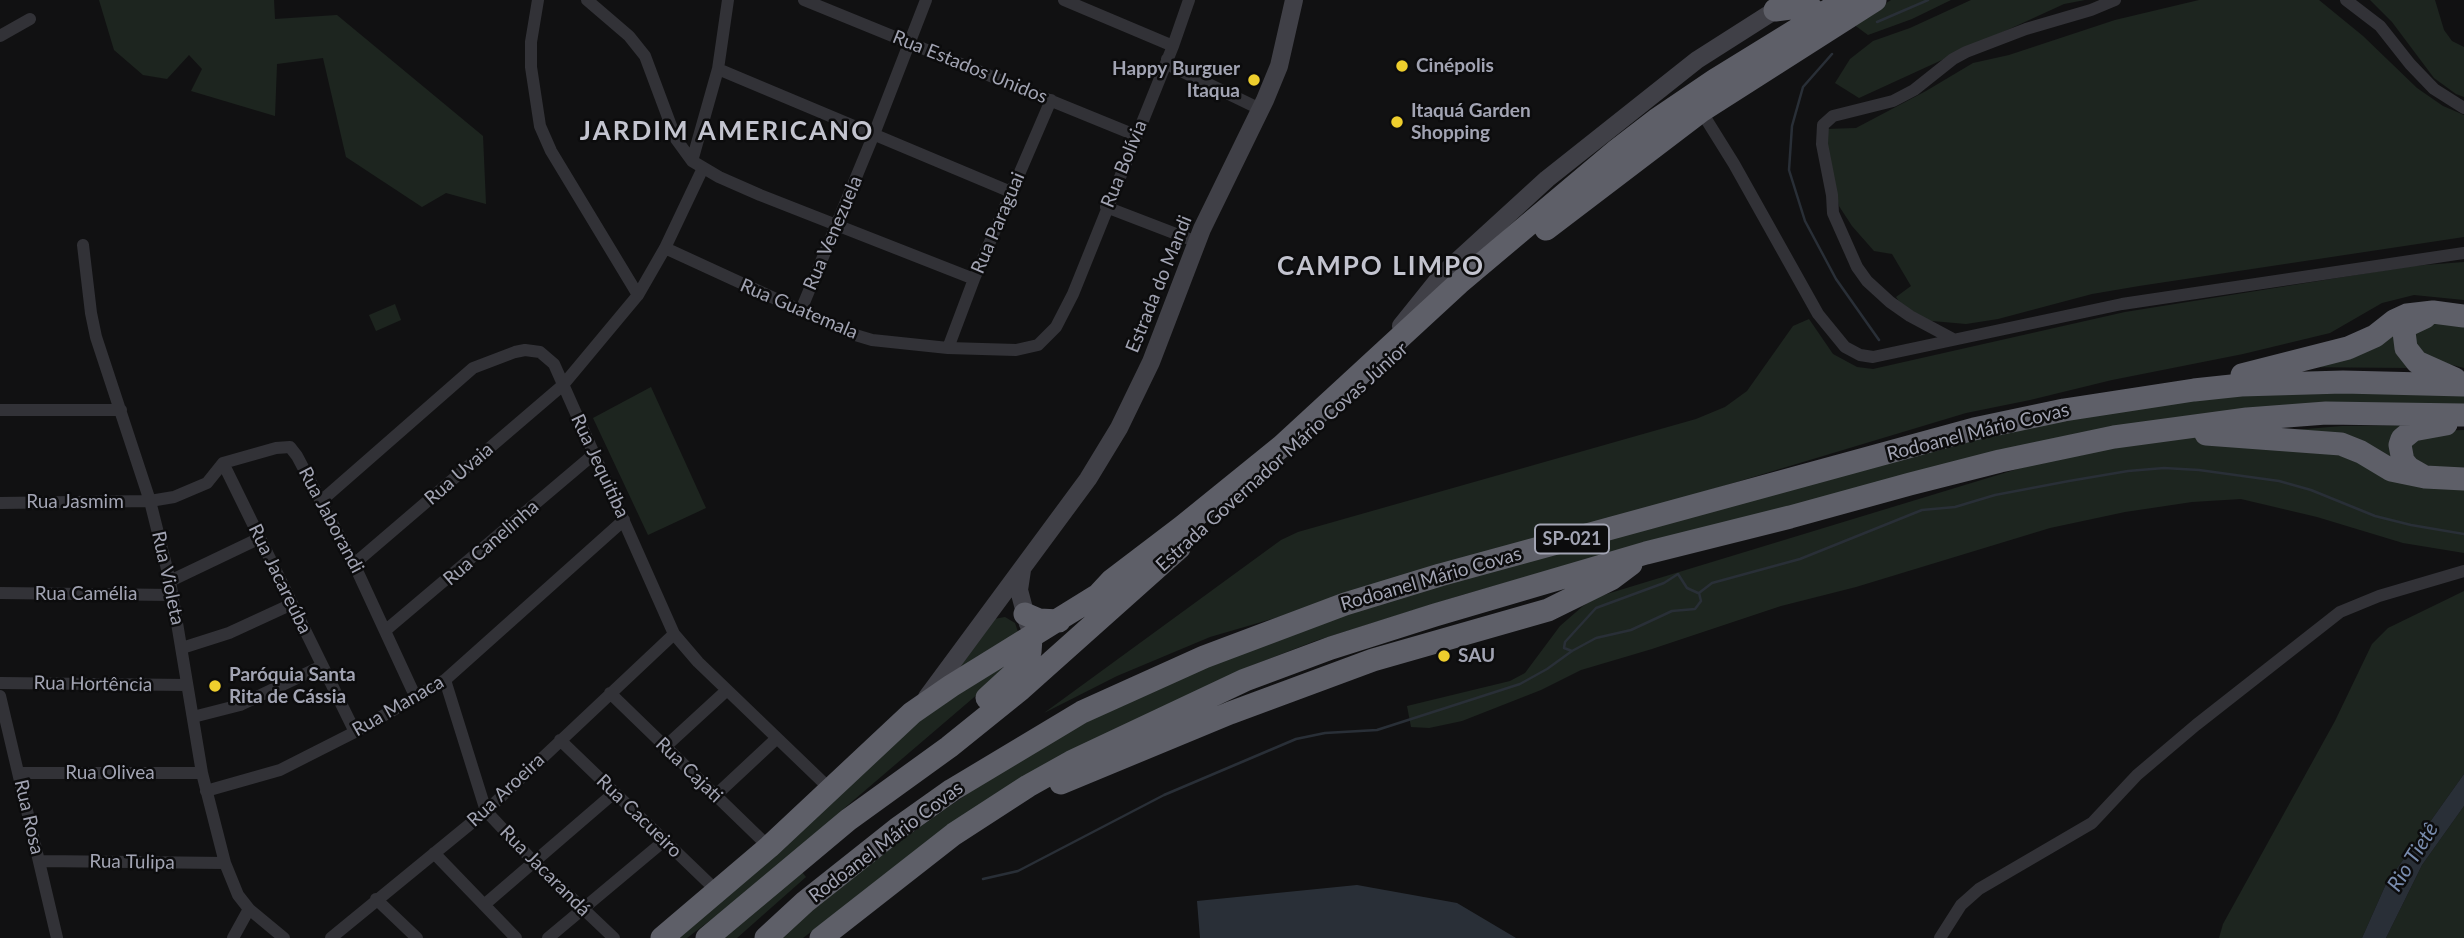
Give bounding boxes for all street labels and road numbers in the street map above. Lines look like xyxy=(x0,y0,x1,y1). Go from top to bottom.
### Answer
street label: Rua Estados Unidos xyxy=(889,26,1051,108)
street label: Rua Bolívia xyxy=(1096,117,1152,211)
street label: Rua Paraguai xyxy=(966,169,1030,277)
street label: Rua Venezuela xyxy=(799,173,867,293)
street label: Estrada do Mandi xyxy=(1121,212,1197,356)
street label: Rua Guatemala xyxy=(737,274,861,344)
street label: Estrada Governador Mário Covas Júnior xyxy=(1151,338,1413,576)
street label: Rodoanel Mário Covas xyxy=(1884,398,2072,466)
street label: Rua Jequitiba xyxy=(566,411,634,521)
street label: Rua Uvaia xyxy=(420,438,498,510)
street label: Rua Jaborandi xyxy=(293,463,369,577)
street label: Rua Jasmim xyxy=(26,491,124,513)
street label: Rua Canelinha xyxy=(439,495,543,591)
street label: Rua Jacareúba xyxy=(244,520,316,638)
road number: SP-021 xyxy=(1535,524,1609,554)
street label: Rua Violeta xyxy=(147,529,189,627)
street label: Rodoanel Mário Covas xyxy=(1338,542,1524,616)
street label: Rua Camélia xyxy=(35,583,137,605)
street label: Rua Manaca xyxy=(348,671,448,741)
street label: Rua Hortência xyxy=(33,672,153,696)
street label: Rua Cajati xyxy=(651,733,727,807)
street label: Rua Aroeira xyxy=(463,748,549,832)
street label: Rua Olivea xyxy=(65,762,155,784)
street label: Rua Cacueiro xyxy=(591,770,687,862)
street label: Rua Rosa xyxy=(9,777,49,857)
street label: Rodoanel Mário Covas xyxy=(804,777,968,907)
street label: Rua Jacarandá xyxy=(495,821,595,921)
street label: Rua Tulipa xyxy=(89,850,175,874)

